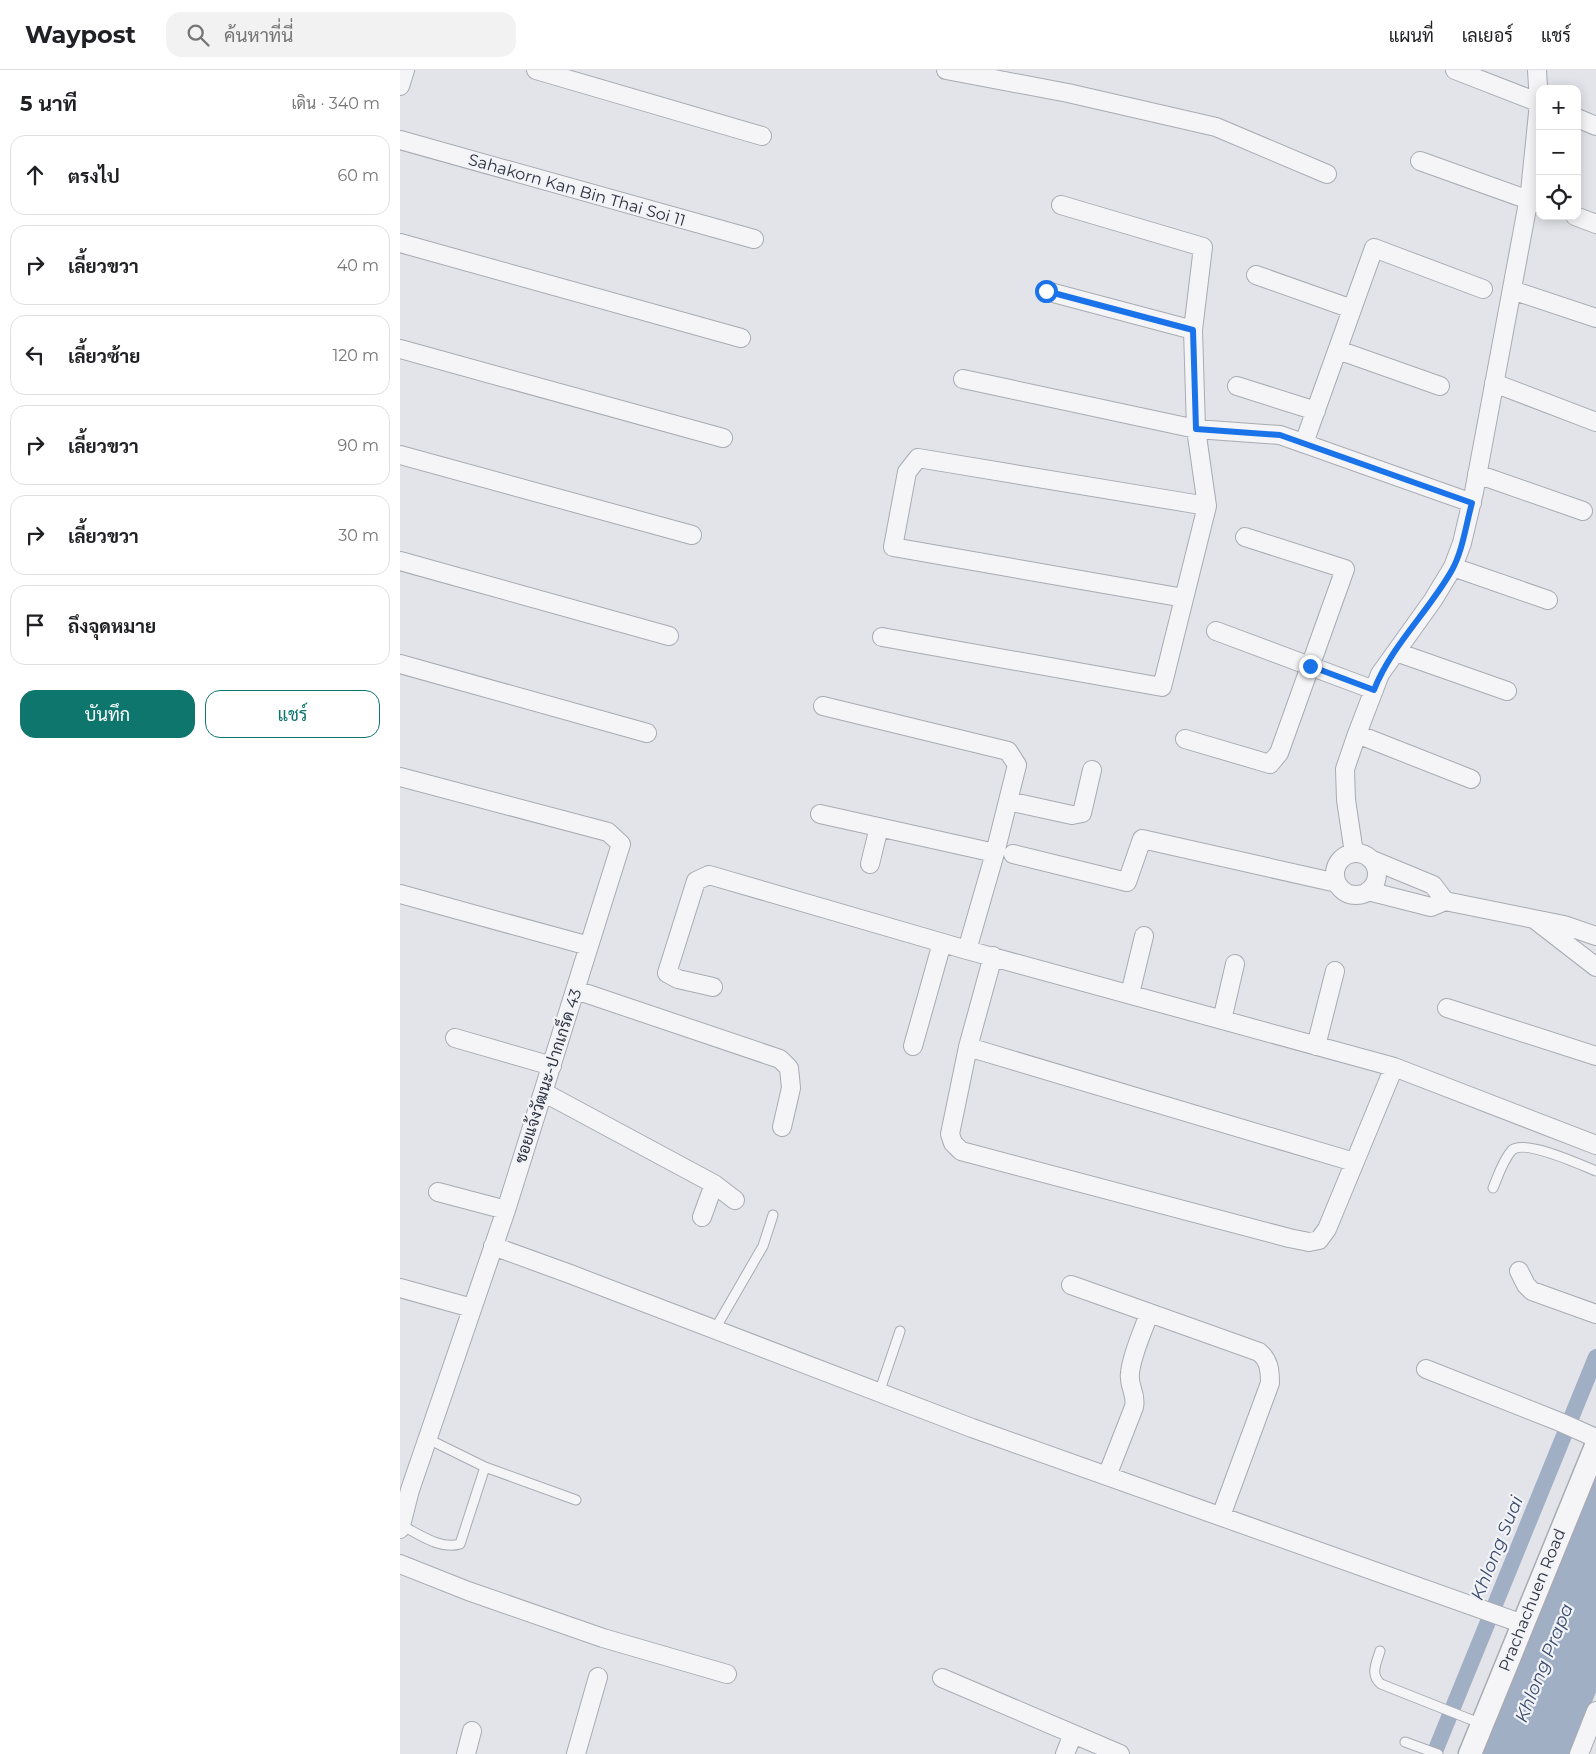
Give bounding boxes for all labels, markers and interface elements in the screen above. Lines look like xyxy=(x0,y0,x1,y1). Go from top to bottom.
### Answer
search box xyxy=(166,12,516,57)
text: Waypost xyxy=(25,20,136,49)
icon: search xyxy=(184,21,212,49)
text: ค้นหาที่นี่ xyxy=(224,24,293,47)
text: แผนที่ xyxy=(1389,25,1434,47)
text: เลเยอร์ xyxy=(1462,25,1513,47)
text: แชร์ xyxy=(1541,25,1571,47)
map controls xyxy=(1536,85,1581,220)
button: + xyxy=(1536,85,1581,130)
text: 5 นาที xyxy=(20,91,77,116)
text: เดิน · 340 m xyxy=(292,94,380,113)
button: − xyxy=(1536,130,1581,175)
street label: Sahakorn Kan Bin Thai Soi 11 xyxy=(466,150,688,230)
icon: ahead xyxy=(21,161,49,189)
text: ตรงไป xyxy=(68,165,120,188)
text: 60 m xyxy=(337,166,379,185)
button: locate xyxy=(1536,175,1581,220)
icon: right xyxy=(21,251,49,279)
text: เลี้ยวขวา xyxy=(68,255,139,278)
text: 40 m xyxy=(337,256,379,275)
route start xyxy=(1035,280,1058,303)
icon: left xyxy=(21,341,49,369)
text: เลี้ยวซ้าย xyxy=(68,345,140,368)
text: 120 m xyxy=(332,346,379,365)
icon: right xyxy=(21,431,49,459)
text: เลี้ยวขวา xyxy=(68,435,139,458)
text: 90 m xyxy=(337,436,379,455)
icon: right xyxy=(21,521,49,549)
text: เลี้ยวขวา xyxy=(68,525,139,548)
text: 30 m xyxy=(338,526,379,545)
icon: arrive xyxy=(21,611,49,639)
text: ถึงจุดหมาย xyxy=(68,615,156,638)
route end xyxy=(1299,655,1322,678)
button: บันทึก xyxy=(20,690,195,738)
button: แชร์ xyxy=(205,690,380,738)
street label: ซอยแจ้งวัฒนะ-ปากเกร็ด 43 xyxy=(507,985,585,1166)
water label: Khlong Suai xyxy=(1466,1493,1528,1603)
street label: Prachachuen Road xyxy=(1495,1526,1569,1674)
water label: Khlong Prapa xyxy=(1510,1600,1578,1726)

